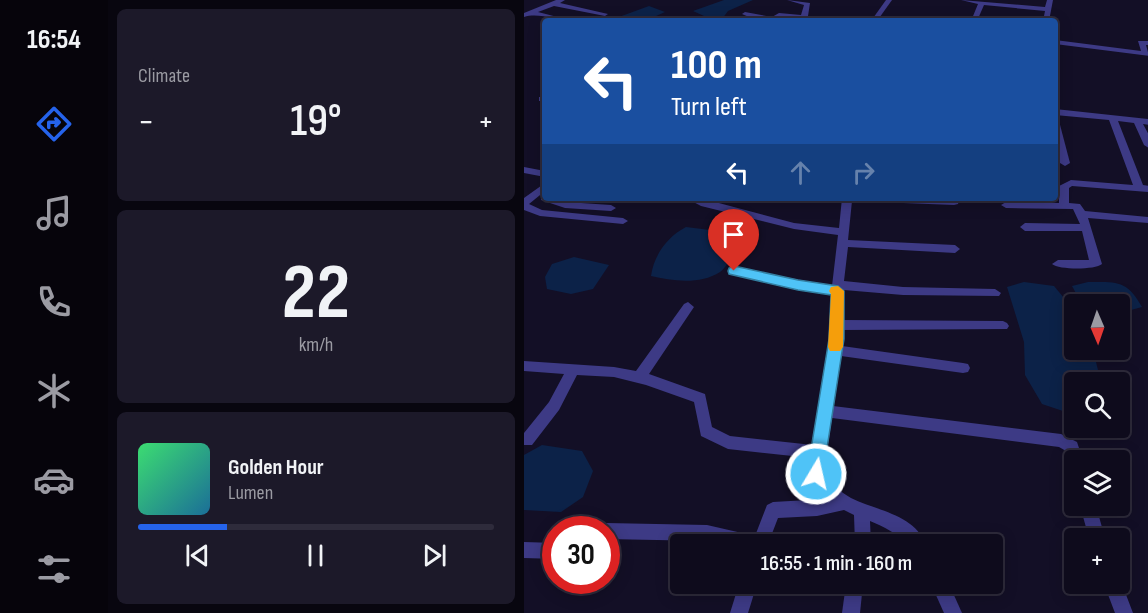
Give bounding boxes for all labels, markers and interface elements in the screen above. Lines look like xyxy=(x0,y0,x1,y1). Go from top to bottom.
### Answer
text: 16:54 xyxy=(27,24,81,56)
text: 100 m xyxy=(671,40,762,91)
icon: left xyxy=(572,42,650,120)
text: Climate xyxy=(138,64,190,88)
text: Turn left xyxy=(671,91,747,123)
text: 19° xyxy=(290,94,342,149)
text: − xyxy=(138,102,154,142)
text: + xyxy=(478,102,494,142)
icon: directions xyxy=(33,103,75,145)
icon: left xyxy=(721,156,754,189)
icon: ahead xyxy=(784,156,817,189)
icon: right xyxy=(847,156,880,189)
icon: music xyxy=(33,192,75,234)
pin xyxy=(708,209,759,271)
icon: arrive xyxy=(717,218,750,251)
text: 22 xyxy=(282,247,350,340)
icon: phone xyxy=(33,281,75,323)
north arrow xyxy=(1064,294,1130,360)
map controls xyxy=(1064,294,1130,594)
text: km/h xyxy=(299,333,333,357)
icon: climate xyxy=(33,370,75,412)
button: search xyxy=(1064,372,1130,438)
position arrow xyxy=(784,442,848,506)
button: layers xyxy=(1064,450,1130,516)
text: Golden Hour xyxy=(228,454,324,481)
icon: car xyxy=(33,459,75,501)
text: Lumen xyxy=(228,481,273,505)
speed limit sign: 30 xyxy=(542,516,620,594)
button: + xyxy=(1064,528,1130,594)
icon: previous xyxy=(181,539,214,572)
icon: pause xyxy=(299,539,332,572)
icon: next xyxy=(418,539,451,572)
icon: filters xyxy=(33,548,75,590)
text: 16:55 · 1 min · 160 m xyxy=(761,550,912,577)

